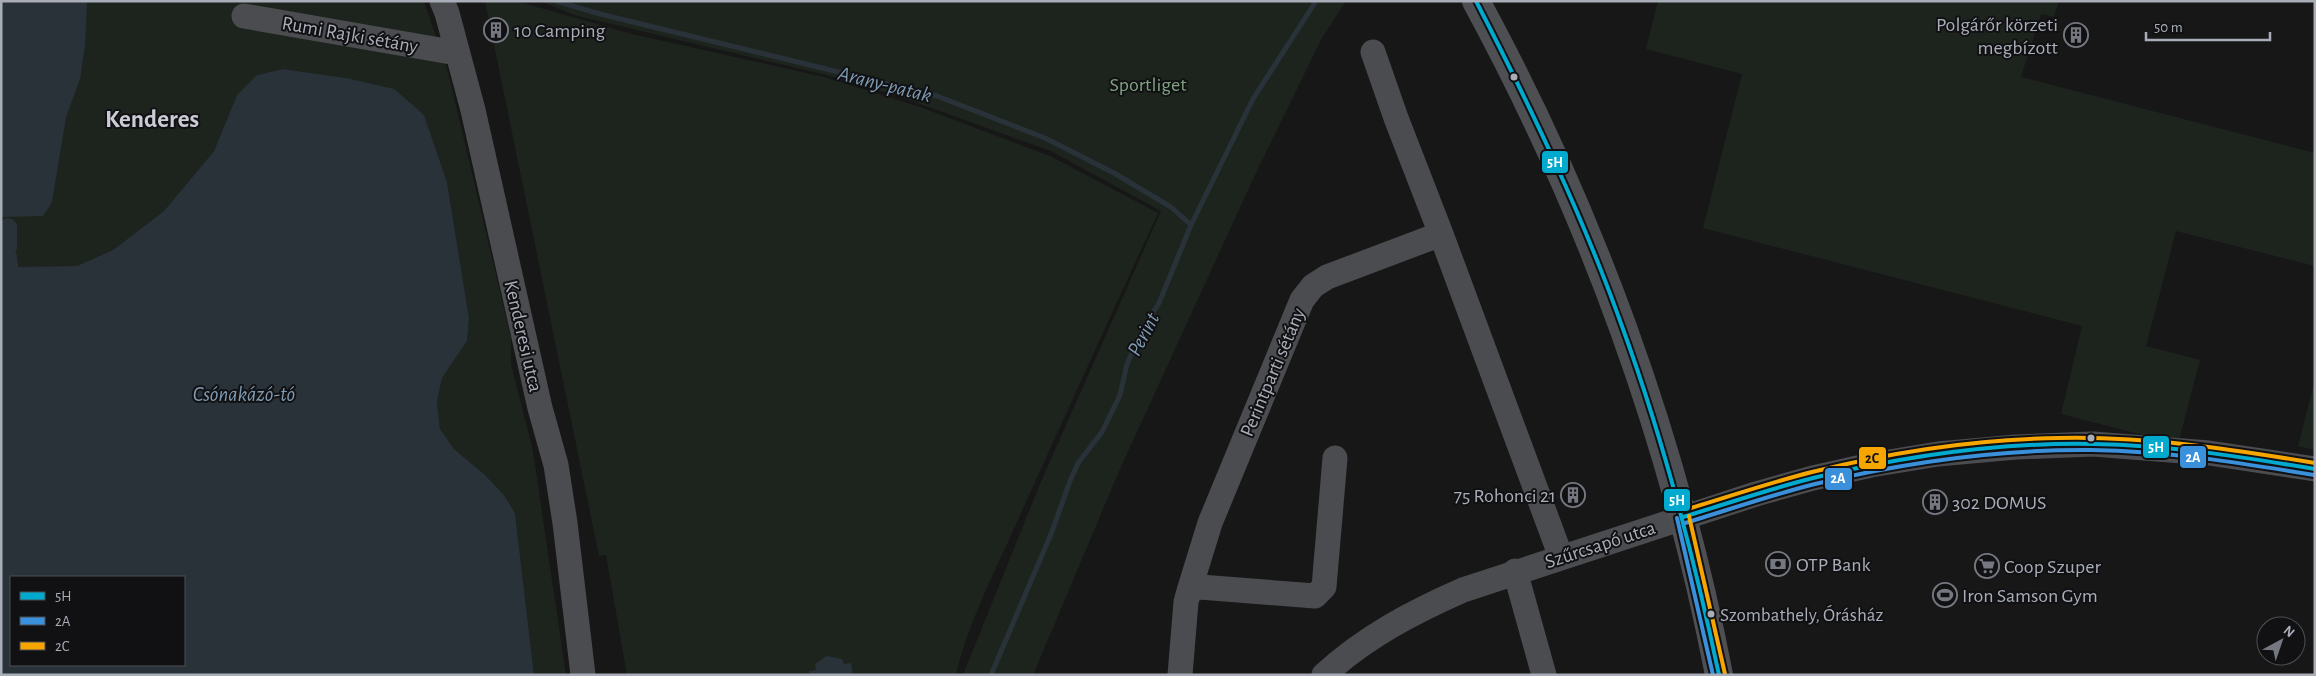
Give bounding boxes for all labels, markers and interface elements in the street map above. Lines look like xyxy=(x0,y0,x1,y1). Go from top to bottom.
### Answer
scale bar xyxy=(2146,10,2270,42)
street label: Rumi Rajki sétány xyxy=(280,13,420,57)
place label: Polgárőr körzeti megbízott xyxy=(1936,15,2059,58)
building icon: 10 Camping xyxy=(483,17,509,43)
text: 50 m xyxy=(2154,20,2183,35)
place label: 10 Camping xyxy=(514,21,606,41)
building icon: Polgárőr körzeti megbízott xyxy=(2063,22,2089,48)
water label: Arany-patak xyxy=(835,63,934,107)
unlabelled marker xyxy=(1509,72,1519,82)
park label: Sportliget xyxy=(1109,75,1187,95)
district label: Kenderes xyxy=(105,107,199,132)
line badge: 5H xyxy=(1541,150,1569,174)
text: 5H xyxy=(1547,156,1563,170)
street label: Kenderesi utca xyxy=(500,279,546,394)
street label: Perintparti sétány xyxy=(1237,305,1309,440)
water label: Perint xyxy=(1123,309,1163,359)
water label: Csónakázó-tó xyxy=(193,384,295,405)
unlabelled marker xyxy=(2086,433,2096,443)
line badge: 5H xyxy=(2142,435,2170,459)
text: 5H xyxy=(2148,441,2164,455)
line badge: 2A xyxy=(2179,445,2207,469)
line badge: 2C xyxy=(1858,446,1887,470)
text: 2A xyxy=(2186,451,2201,465)
text: 2C xyxy=(1865,452,1880,466)
line badge: 2A xyxy=(1824,467,1853,491)
text: 2A xyxy=(1831,472,1846,486)
building icon: 75 Rohonci 21 xyxy=(1560,482,1586,508)
place label: 75 Rohonci 21 xyxy=(1454,486,1556,506)
line badge: 5H xyxy=(1663,488,1691,512)
building icon: 302 DOMUS xyxy=(1922,489,1948,515)
place label: 302 DOMUS xyxy=(1952,493,2047,513)
text: 5H xyxy=(1669,494,1685,508)
street label: Szűrcsapó utca xyxy=(1543,518,1658,572)
bank icon: OTP Bank xyxy=(1765,551,1791,577)
supermarket icon: Coop Szuper xyxy=(1974,553,2000,579)
place label: OTP Bank xyxy=(1796,555,1871,575)
place label: Coop Szuper xyxy=(2004,557,2101,577)
legend xyxy=(10,576,185,666)
sports icon: Iron Samson Gym xyxy=(1932,582,1958,608)
place label: Iron Samson Gym xyxy=(1962,586,2098,606)
text: 5H xyxy=(55,589,72,604)
place label: Szombathely, Órásház xyxy=(1720,604,1884,625)
marker: Szombathely, Órásház xyxy=(1706,609,1716,619)
text: 2A xyxy=(55,614,71,629)
north arrow xyxy=(2256,616,2306,666)
text: N xyxy=(2280,623,2297,640)
text: 2C xyxy=(55,639,70,654)

